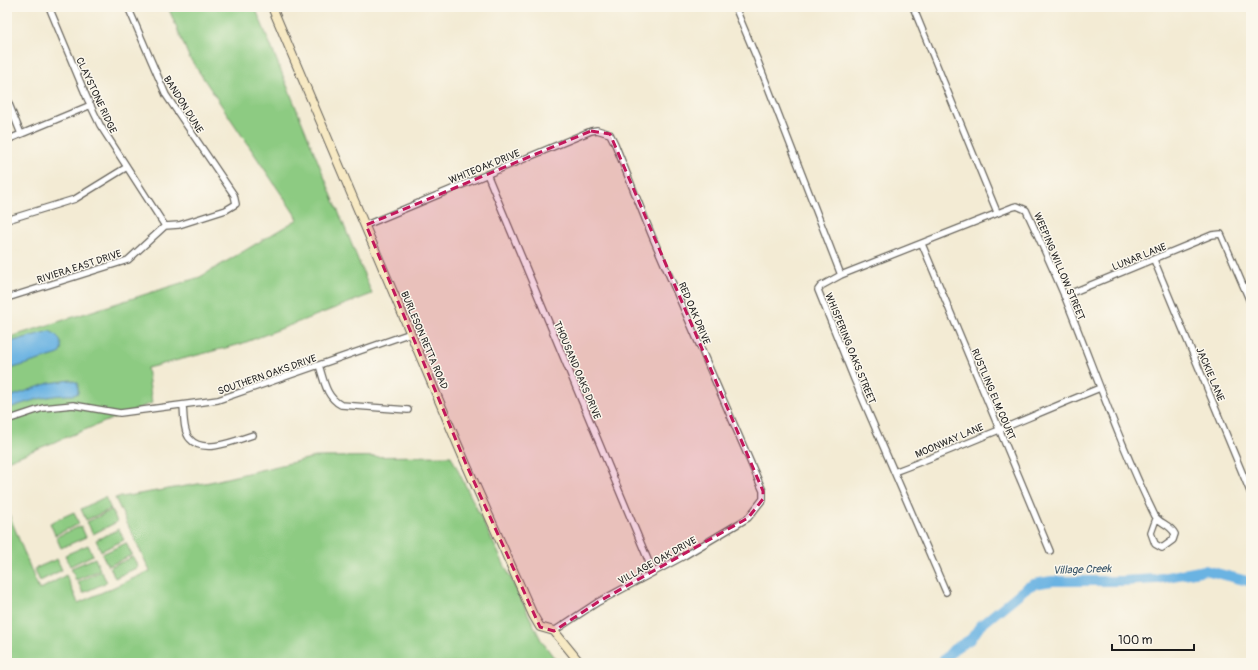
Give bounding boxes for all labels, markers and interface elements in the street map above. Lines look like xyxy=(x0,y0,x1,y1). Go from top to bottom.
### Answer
street label: CLAYSTONE RIDGE xyxy=(73,55,119,135)
street label: BANDON DUNE xyxy=(161,74,206,135)
street label: WHITEOAK DRIVE xyxy=(447,147,522,187)
street label: WEEPING WILLOW STREET xyxy=(1031,211,1087,322)
street label: LUNAR LANE xyxy=(1110,241,1168,273)
street label: RIVIERA EAST DRIVE xyxy=(35,248,123,286)
street label: RED OAK DRIVE xyxy=(676,280,713,346)
street label: BURLESON RETTA ROAD xyxy=(398,290,450,391)
street label: WHISPERING OAKS STREET xyxy=(822,291,878,406)
street label: THOUSAND OAKS DRIVE xyxy=(551,320,603,421)
street label: JACKIE LANE xyxy=(1193,345,1227,403)
street label: RUSTLING ELM COURT xyxy=(968,347,1018,442)
street label: SOUTHERN OAKS DRIVE xyxy=(216,352,318,397)
street label: MOONWAY LANE xyxy=(913,421,985,461)
street label: VILLAGE OAK DRIVE xyxy=(616,534,699,587)
water label: Village Creek xyxy=(1053,562,1113,577)
scale bar xyxy=(1112,626,1194,652)
text: 100 m xyxy=(1118,633,1153,648)

